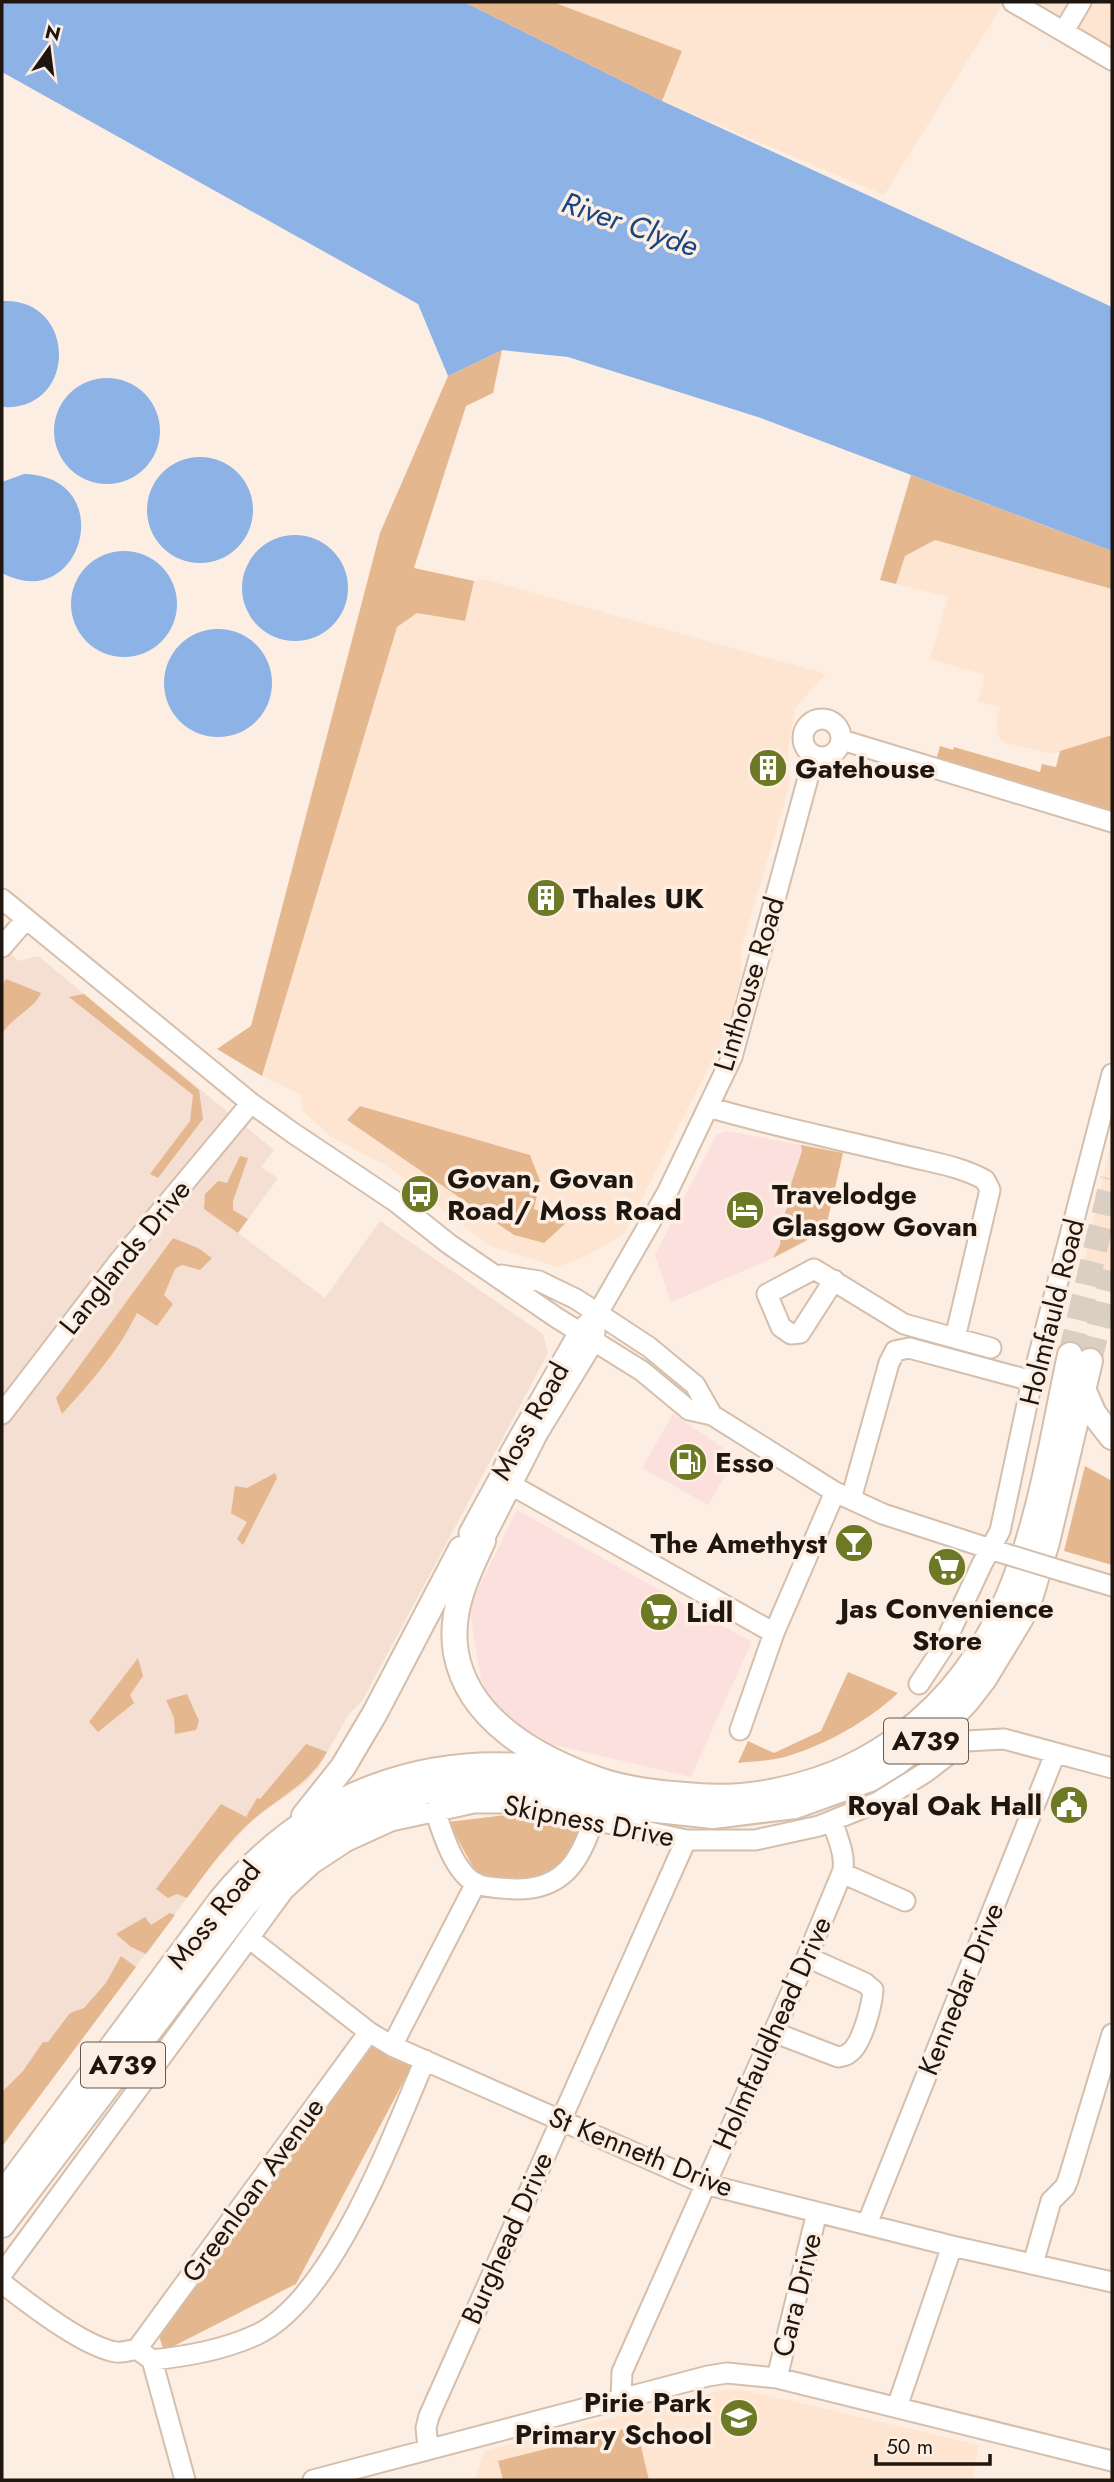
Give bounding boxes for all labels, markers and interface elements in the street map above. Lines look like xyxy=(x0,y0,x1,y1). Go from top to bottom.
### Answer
north arrow xyxy=(14,14,84,84)
text: N xyxy=(42,18,64,48)
water label: River Clyde xyxy=(556,181,704,267)
building icon: Gatehouse xyxy=(747,747,789,789)
place label: Gatehouse xyxy=(795,748,935,789)
building icon: Thales UK xyxy=(525,877,567,919)
place label: Thales UK xyxy=(573,878,704,919)
street label: Linthouse Road xyxy=(703,892,795,1076)
place label: Govan, Govan Road/ Moss Road xyxy=(447,1158,682,1231)
street label: Langlands Drive xyxy=(50,1171,200,1343)
bus stop icon: Govan, Govan Road/ Moss Road xyxy=(399,1173,441,1215)
place label: Travelodge Glasgow Govan xyxy=(772,1174,978,1247)
hotel icon: Travelodge Glasgow Govan xyxy=(724,1189,766,1231)
street label: Holmfauld Road xyxy=(1009,1214,1095,1410)
street label: Moss Road xyxy=(481,1354,579,1488)
fuel station icon: Esso xyxy=(667,1441,709,1483)
place label: Esso xyxy=(715,1442,774,1483)
bar icon: The Amethyst xyxy=(833,1522,875,1564)
place label: The Amethyst xyxy=(650,1523,827,1564)
supermarket icon: Jas Convenience Store xyxy=(926,1546,968,1588)
place label: Jas Convenience Store xyxy=(835,1588,1054,1661)
supermarket icon: Lidl xyxy=(638,1591,680,1633)
place label: Lidl xyxy=(686,1592,733,1633)
road number: A739 xyxy=(884,1718,968,1764)
street label: Skipness Drive xyxy=(500,1784,678,1858)
public building icon: Royal Oak Hall xyxy=(1048,1784,1090,1826)
place label: Royal Oak Hall xyxy=(847,1785,1042,1826)
street label: Moss Road xyxy=(157,1852,271,1978)
street label: Kennedar Drive xyxy=(908,1897,1014,2081)
street label: Holmfauldhead Drive xyxy=(702,1910,842,2156)
road number: A739 xyxy=(81,2042,165,2088)
street label: Greenloan Avenue xyxy=(172,2089,334,2291)
street label: St Kenneth Drive xyxy=(543,2096,739,2208)
street label: Burghead Drive xyxy=(451,2145,563,2331)
street label: Cara Drive xyxy=(762,2229,832,2361)
place label: Pirie Park Primary School xyxy=(515,2382,712,2455)
school or university icon: Pirie Park Primary School xyxy=(718,2397,760,2439)
scale bar xyxy=(876,2422,990,2466)
text: 50 m xyxy=(886,2432,933,2462)

